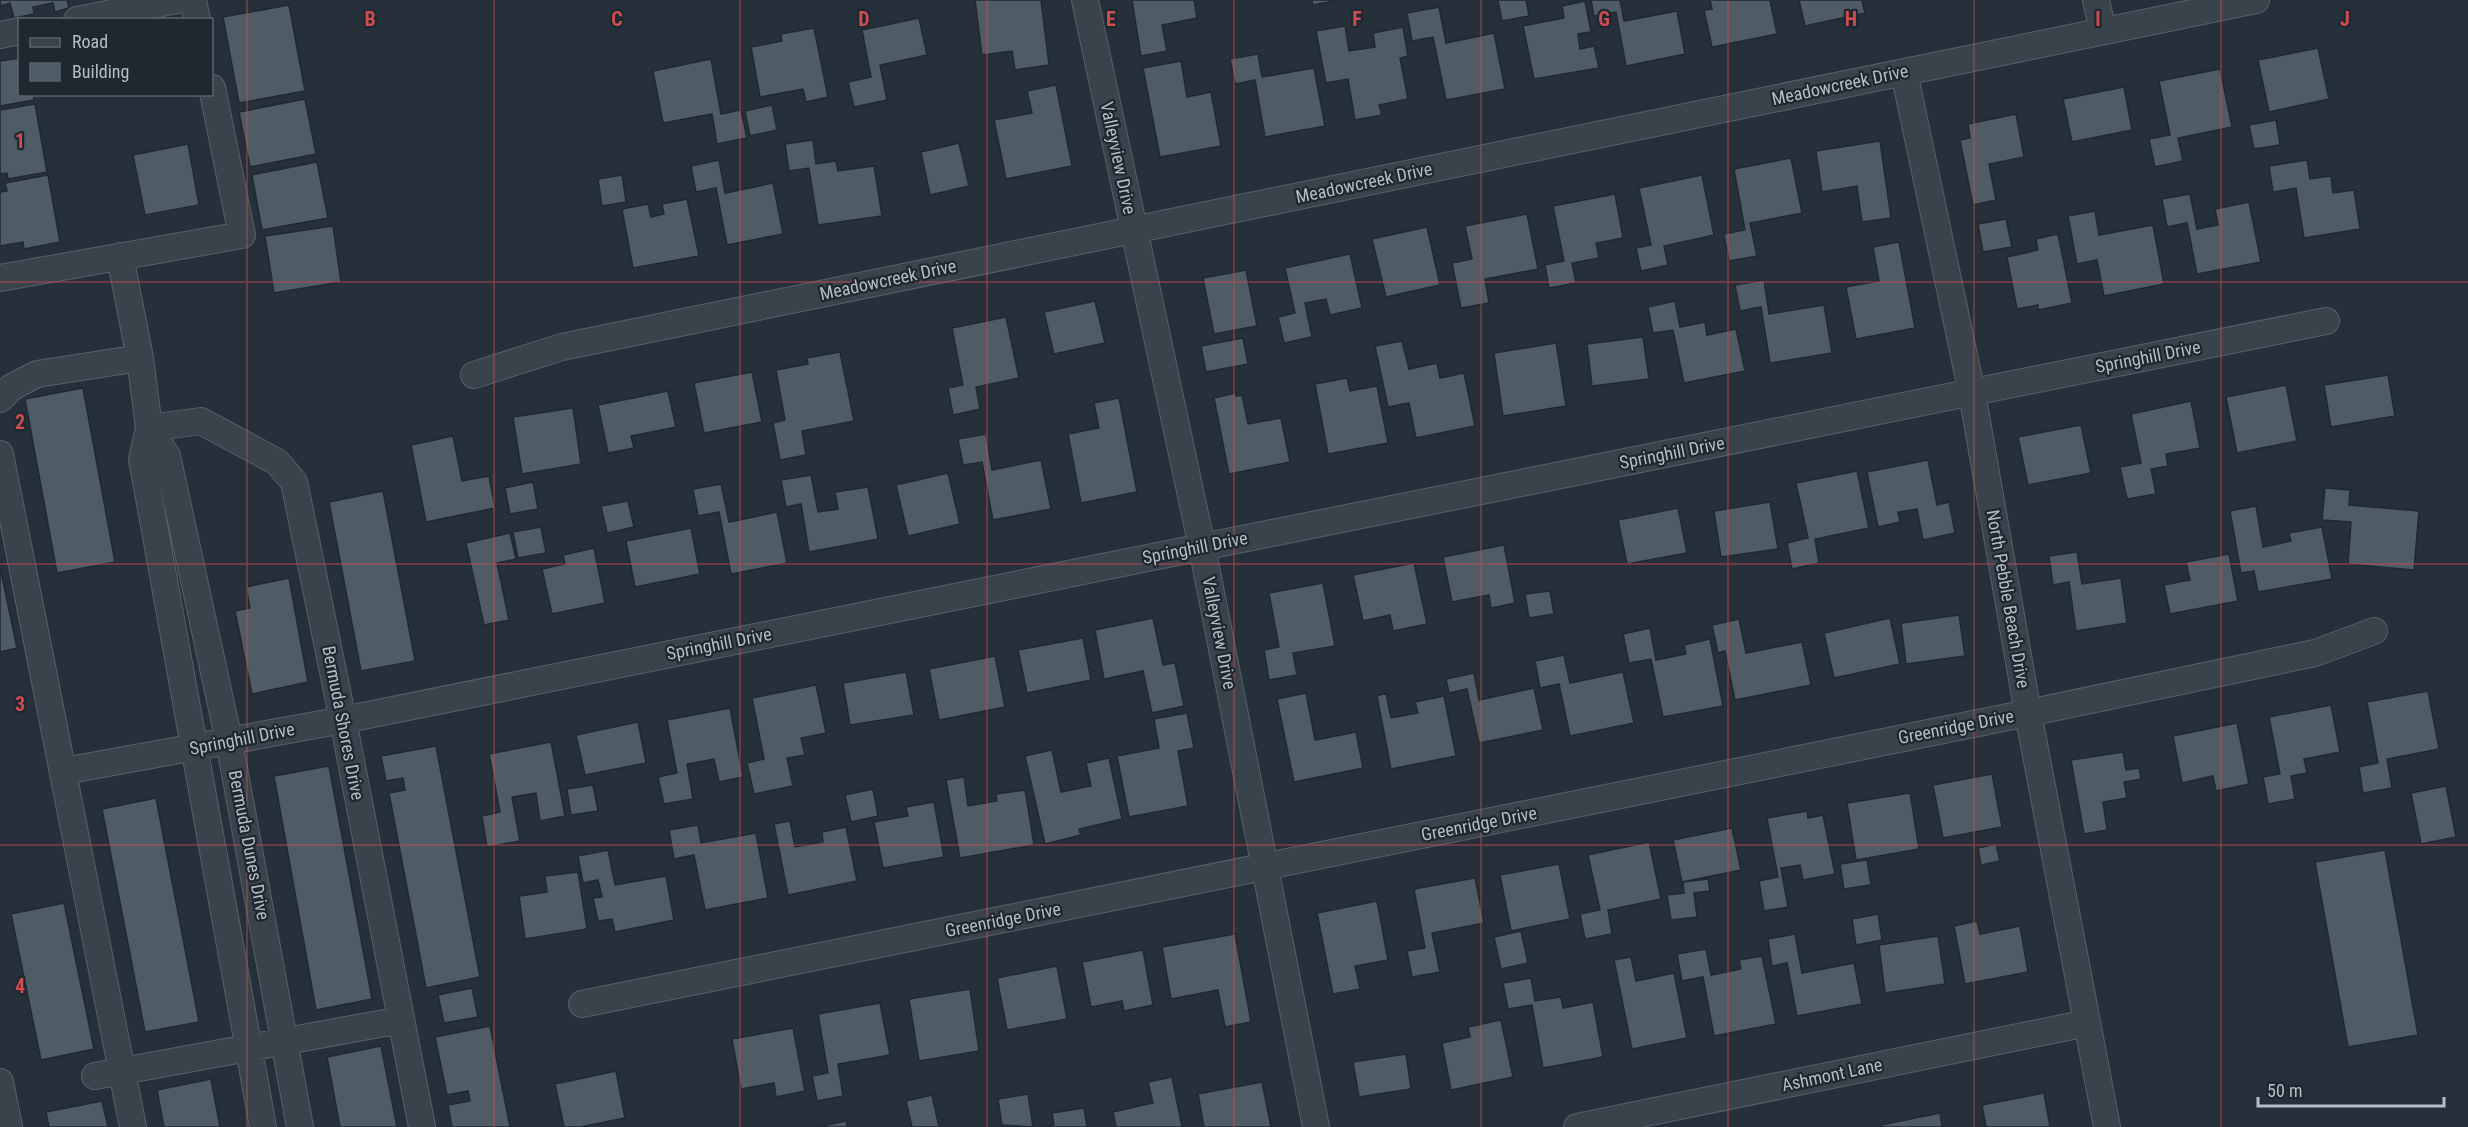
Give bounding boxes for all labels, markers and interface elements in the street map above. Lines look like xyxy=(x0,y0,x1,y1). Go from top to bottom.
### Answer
text: B xyxy=(364,7,376,31)
text: C xyxy=(611,7,623,31)
text: D xyxy=(858,7,870,31)
text: E xyxy=(1106,7,1116,31)
text: F xyxy=(1352,7,1362,31)
text: G xyxy=(1598,7,1610,31)
text: H xyxy=(1845,7,1857,31)
text: I xyxy=(2095,7,2101,31)
text: J xyxy=(2340,7,2350,31)
legend xyxy=(18,18,213,96)
text: Road xyxy=(72,31,108,52)
street label: Meadowcreek Drive xyxy=(1770,60,1910,109)
text: Building xyxy=(72,61,129,82)
street label: Valleyview Drive xyxy=(1096,100,1141,216)
text: 1 xyxy=(15,129,25,153)
street label: Meadowcreek Drive xyxy=(1294,158,1434,207)
street label: Meadowcreek Drive xyxy=(818,255,958,304)
street label: Springhill Drive xyxy=(2094,336,2202,377)
text: 2 xyxy=(15,410,25,434)
street label: Springhill Drive xyxy=(1618,432,1726,473)
street label: North Pebble Beach Drive xyxy=(1982,508,2035,690)
street label: Springhill Drive xyxy=(1141,527,1249,568)
street label: Valleyview Drive xyxy=(1198,575,1241,691)
street label: Springhill Drive xyxy=(665,623,773,664)
street label: Bermuda Shores Drive xyxy=(318,644,369,802)
text: 3 xyxy=(15,692,25,716)
street label: Greenridge Drive xyxy=(1896,705,2016,748)
street label: Springhill Drive xyxy=(188,718,296,759)
street label: Bermuda Dunes Drive xyxy=(225,768,274,922)
street label: Greenridge Drive xyxy=(1419,802,1539,845)
street label: Greenridge Drive xyxy=(943,898,1063,941)
text: 4 xyxy=(15,974,25,998)
street label: Ashmont Lane xyxy=(1780,1054,1884,1095)
scale bar xyxy=(2258,1070,2444,1108)
text: 50 m xyxy=(2267,1080,2302,1101)

